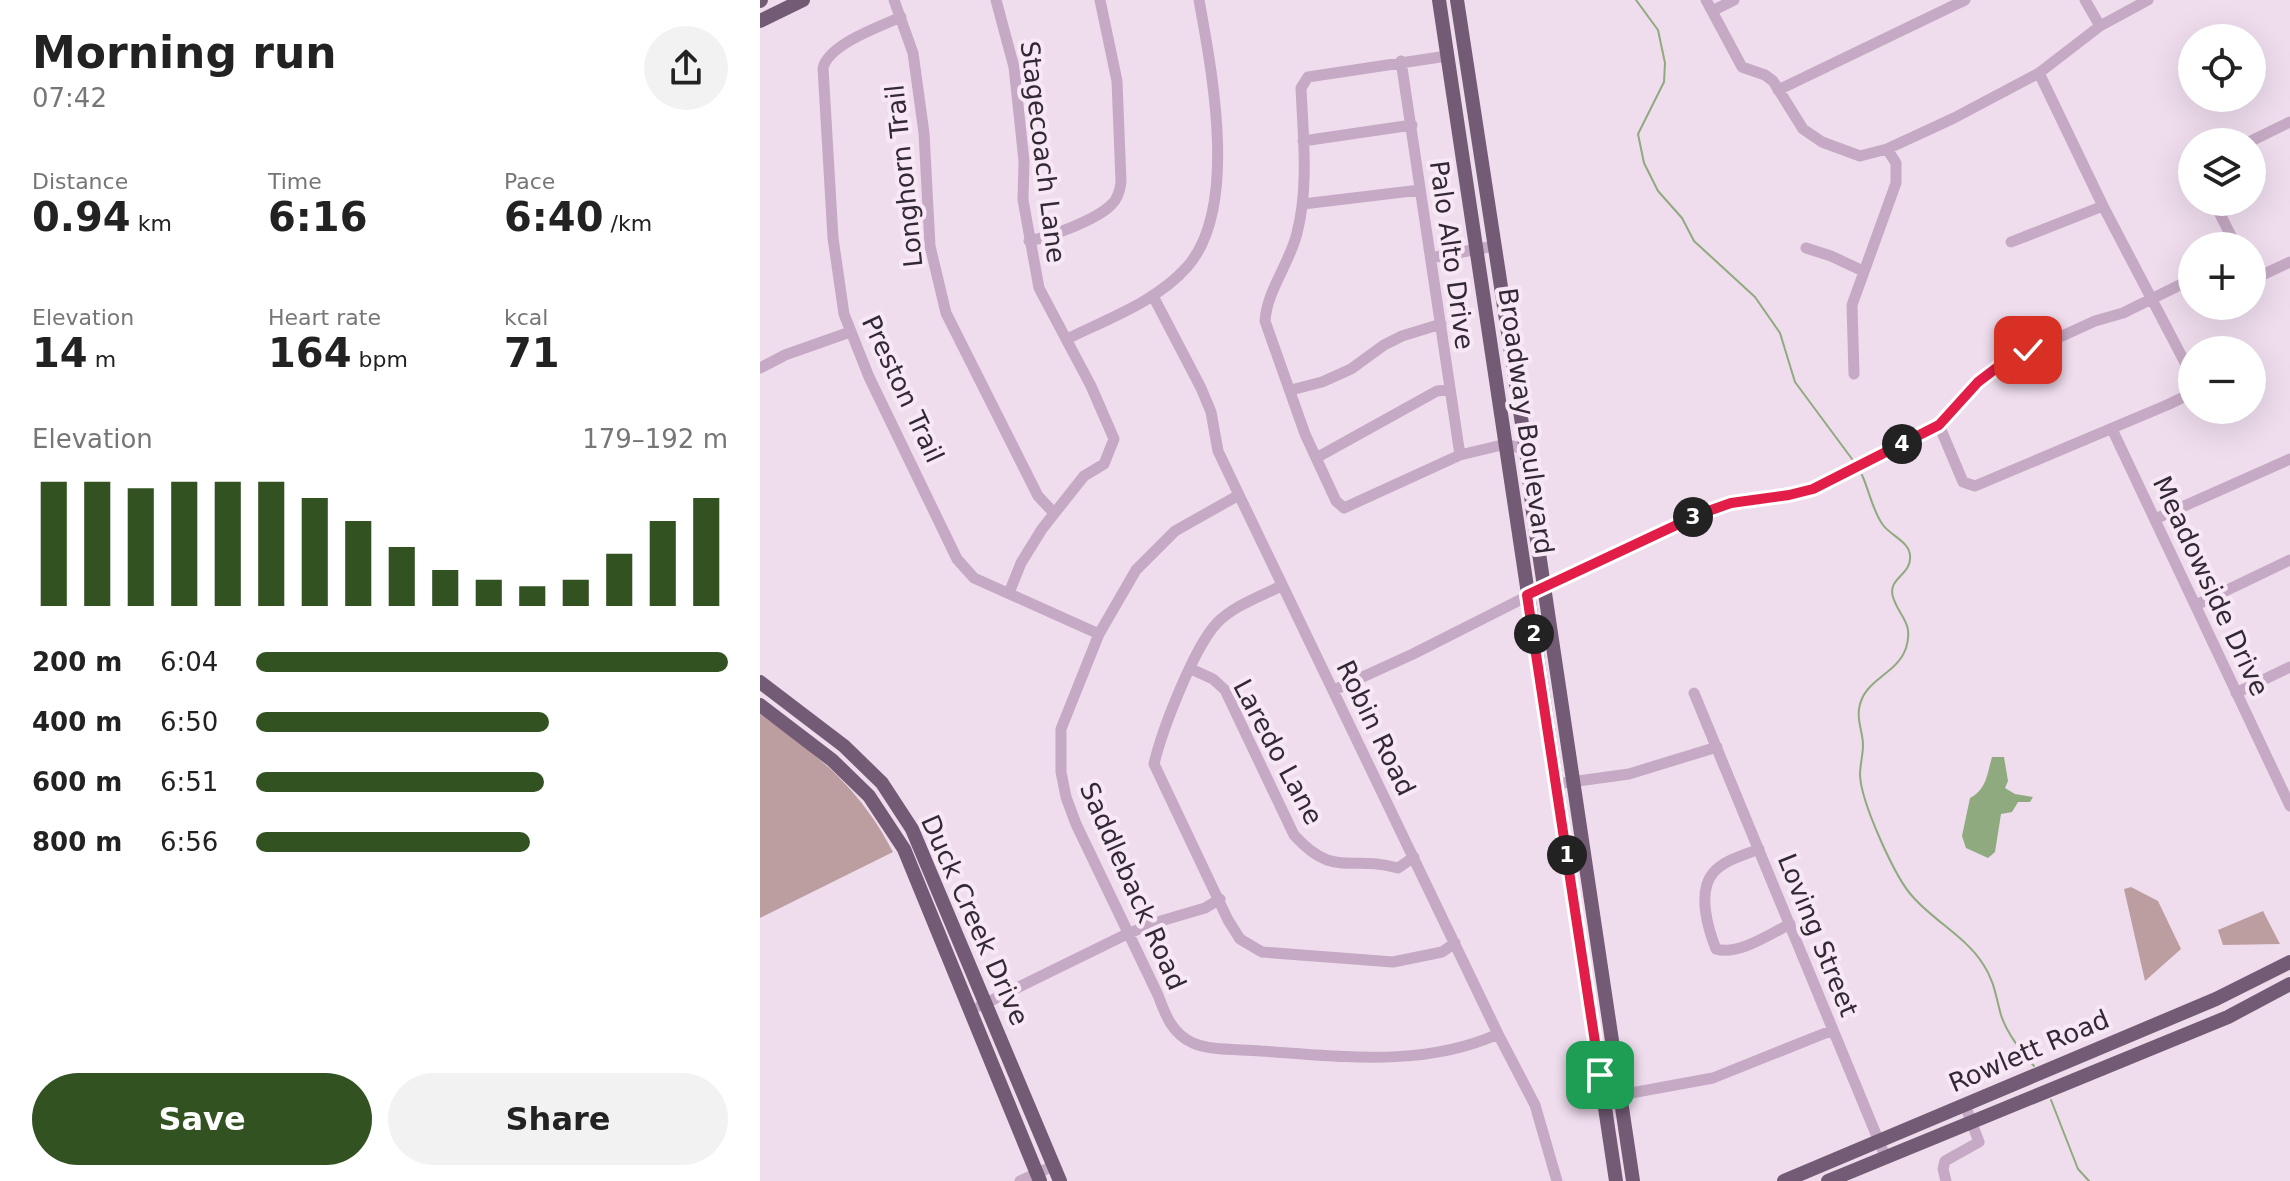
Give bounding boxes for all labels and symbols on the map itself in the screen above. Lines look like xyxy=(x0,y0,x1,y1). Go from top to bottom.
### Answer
street label: Stagecoach Lane xyxy=(1015,39,1071,265)
street label: Longhorn Trail xyxy=(879,83,929,269)
street label: Palo Alto Drive xyxy=(1424,159,1480,351)
street label: Broadway Boulevard xyxy=(1492,286,1560,556)
street label: Preston Trail xyxy=(856,311,950,467)
pin xyxy=(1994,316,2062,384)
pin: 4 xyxy=(1882,424,1922,464)
street label: Meadowside Drive xyxy=(2147,471,2275,701)
pin: 3 xyxy=(1673,497,1713,537)
pin: 2 xyxy=(1514,614,1554,654)
street label: Robin Road xyxy=(1330,656,1422,800)
street label: Laredo Lane xyxy=(1227,674,1329,830)
street label: Saddleback Road xyxy=(1074,778,1192,994)
street label: Duck Creek Drive xyxy=(915,810,1035,1030)
pin: 1 xyxy=(1547,835,1587,875)
street label: Loving Street xyxy=(1772,849,1864,1021)
street label: Rowlett Road xyxy=(1944,1004,2114,1098)
pin xyxy=(1566,1041,1634,1109)

